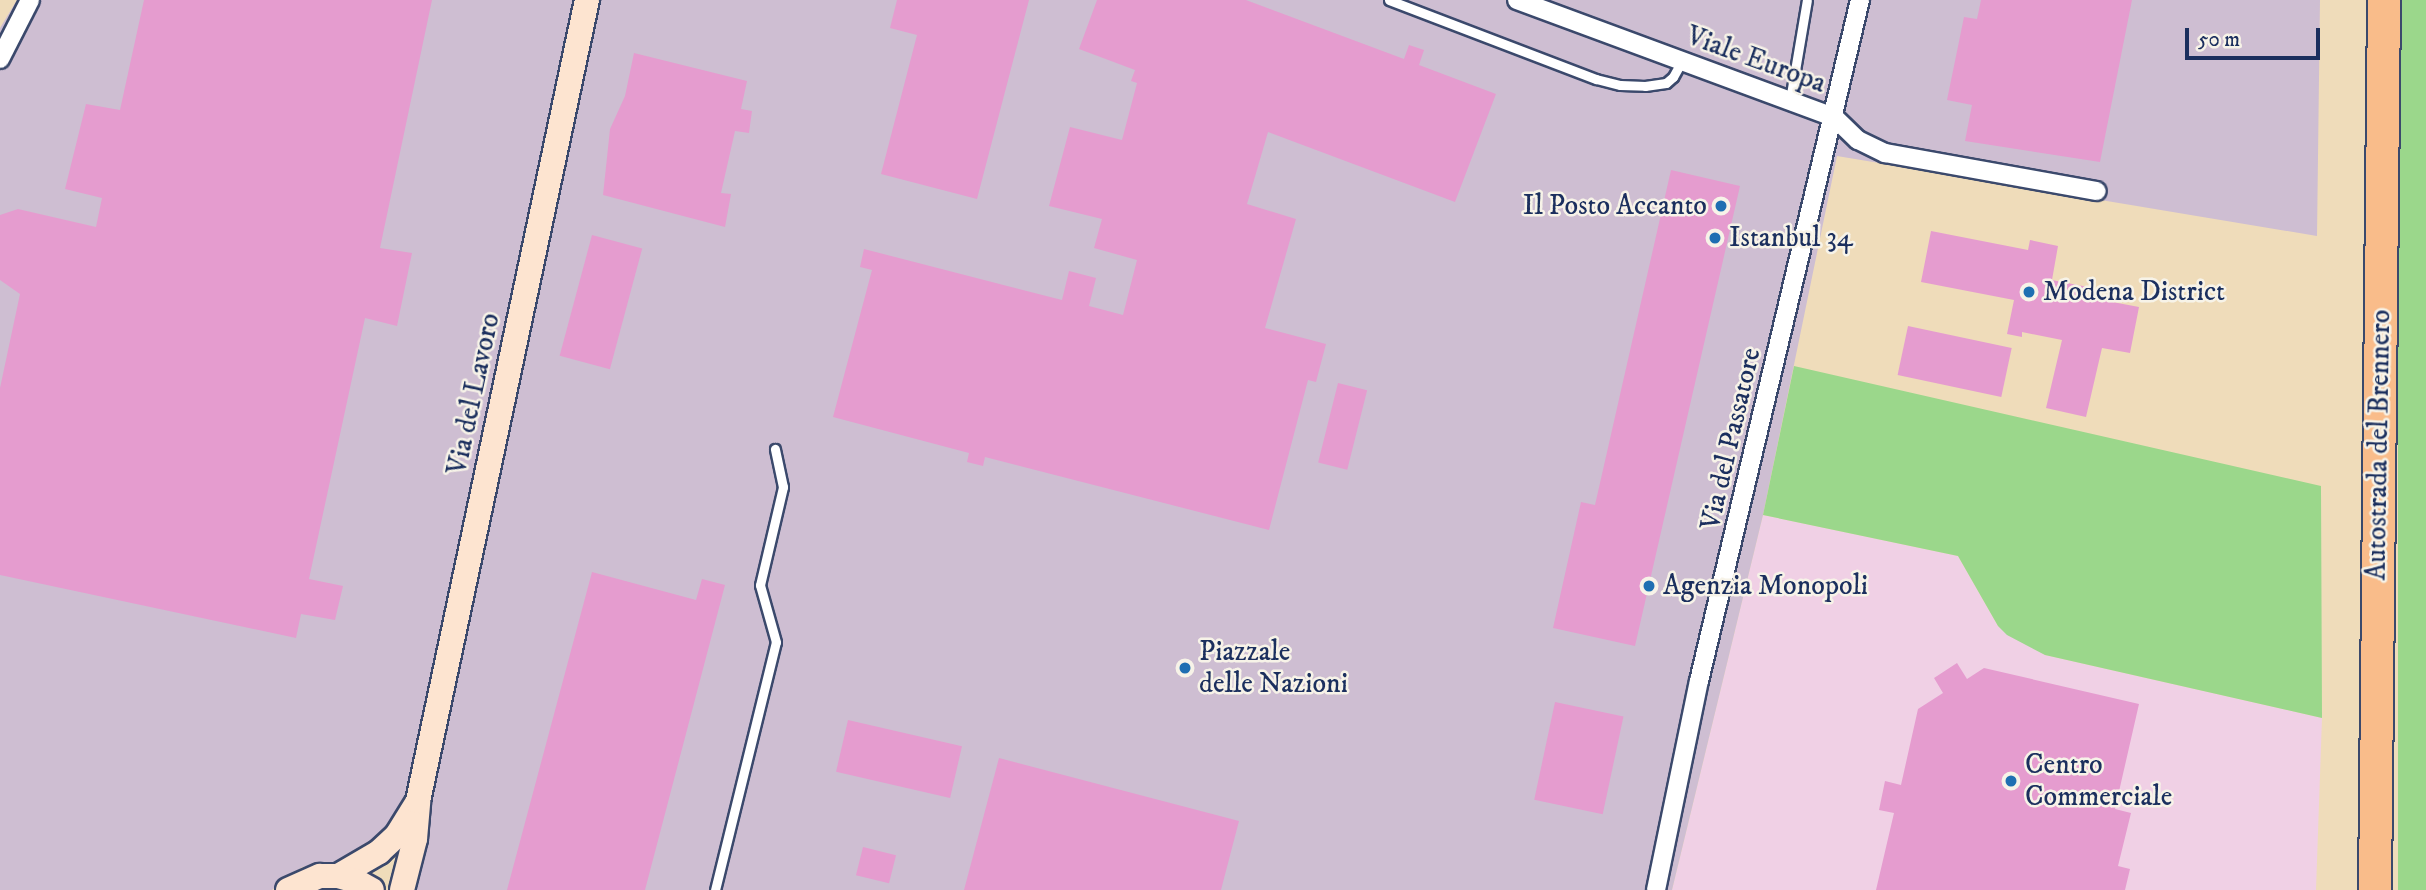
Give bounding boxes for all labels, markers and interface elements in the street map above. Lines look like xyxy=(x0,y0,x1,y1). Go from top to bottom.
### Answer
scale bar xyxy=(2188,14,2323,58)
street label: Viale Europa xyxy=(1682,19,1830,101)
text: 50 m xyxy=(2198,27,2240,53)
place label: Il Posto Accanto xyxy=(1523,189,1707,223)
marker: Il Posto Accanto xyxy=(1713,198,1729,214)
place label: Istanbul 34 xyxy=(1729,221,1853,255)
marker: Istanbul 34 xyxy=(1707,230,1723,246)
place label: Modena District xyxy=(2043,275,2225,309)
marker: Modena District xyxy=(2021,284,2037,300)
street label: Autostrada del Brennero xyxy=(2360,309,2398,581)
street label: Via del Lavoro xyxy=(440,310,508,478)
street label: Via del Passatore xyxy=(1694,345,1768,533)
place label: Agenzia Monopoli xyxy=(1663,569,1868,603)
marker: Agenzia Monopoli xyxy=(1641,578,1657,594)
place label: Piazzale delle Nazioni xyxy=(1199,635,1348,701)
marker: Piazzale delle Nazioni xyxy=(1177,660,1193,676)
place label: Centro Commerciale xyxy=(2025,748,2172,814)
marker: Centro Commerciale xyxy=(2003,773,2019,789)

